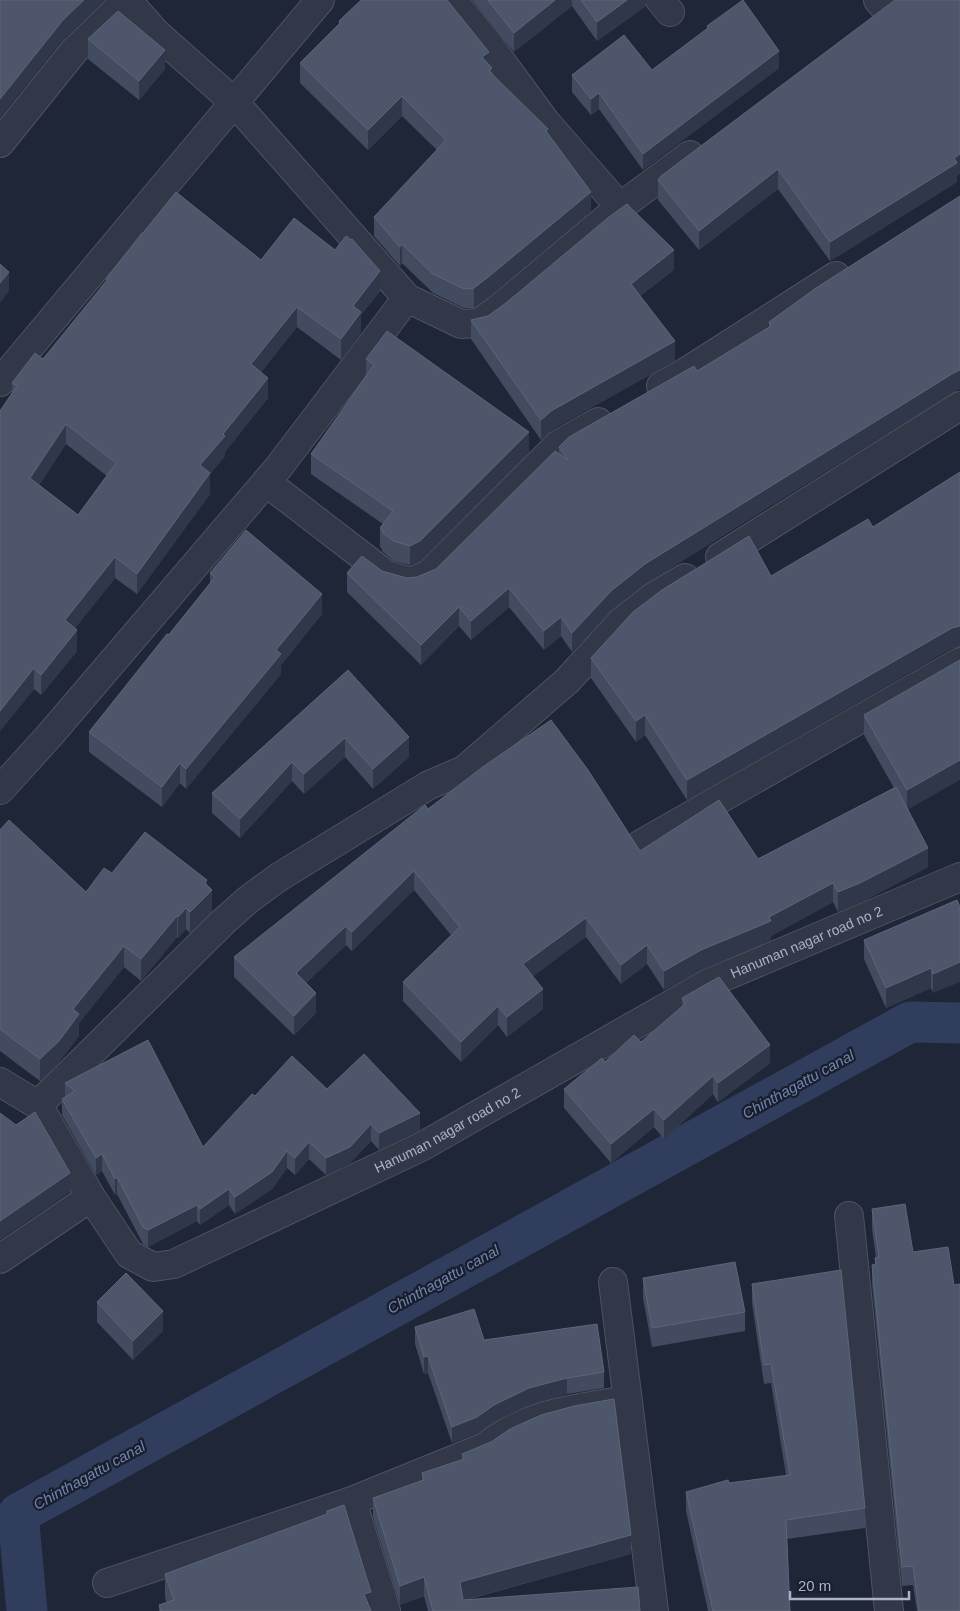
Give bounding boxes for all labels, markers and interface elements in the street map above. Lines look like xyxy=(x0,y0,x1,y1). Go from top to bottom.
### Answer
street label: Hanuman nagar road no 2 xyxy=(728,903,885,981)
water label: Chinthagattu canal xyxy=(739,1046,857,1122)
street label: Hanuman nagar road no 2 xyxy=(372,1084,523,1176)
water label: Chinthagattu canal xyxy=(384,1241,502,1317)
water label: Chinthagattu canal xyxy=(30,1437,148,1513)
scale bar xyxy=(790,1568,909,1600)
text: 20 m xyxy=(798,1577,831,1594)

